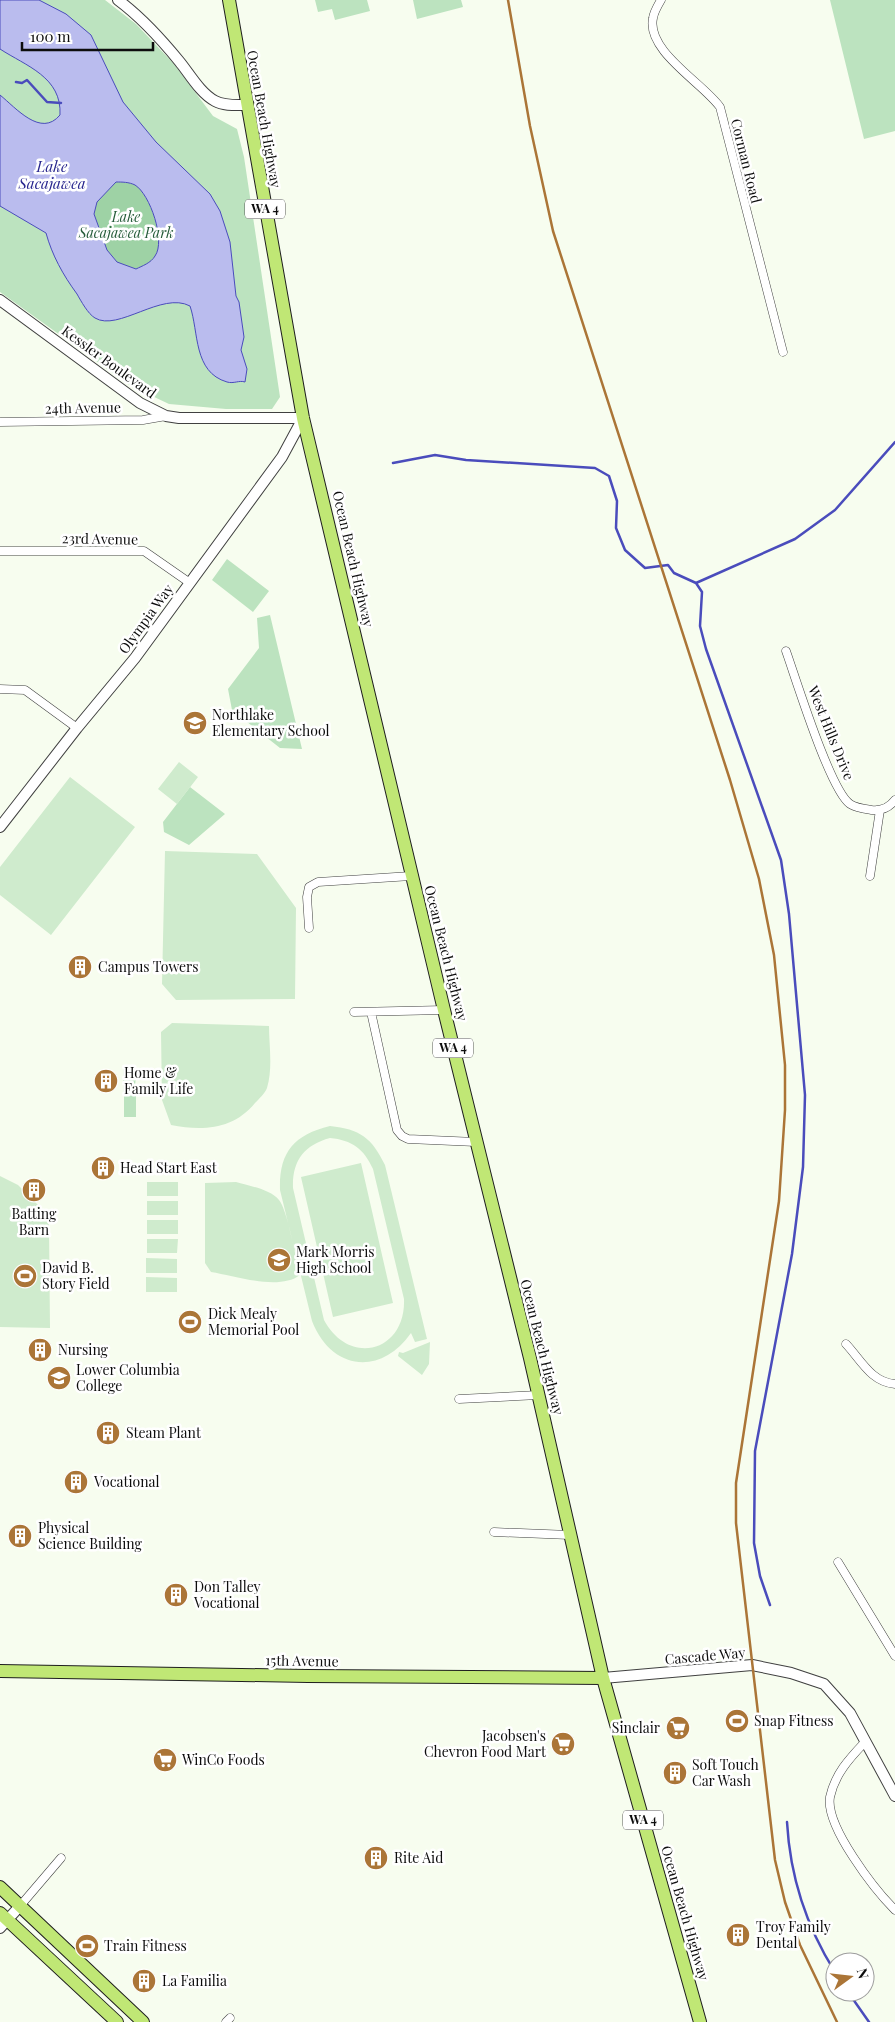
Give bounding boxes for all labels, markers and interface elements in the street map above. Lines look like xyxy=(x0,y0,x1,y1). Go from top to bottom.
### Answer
scale bar xyxy=(22,20,154,52)
text: 100 m xyxy=(30,26,71,46)
street label: Ocean Beach Highway xyxy=(243,49,286,189)
street label: Corman Road xyxy=(727,117,766,205)
water label: Lake Sacajawea xyxy=(17,156,86,193)
road number: WA 4 xyxy=(245,200,285,218)
park label: Lake Sacajawea Park xyxy=(78,207,173,242)
street label: Kessler Boulevard xyxy=(58,321,160,402)
street label: 24th Avenue xyxy=(45,397,121,418)
street label: Ocean Beach Highway xyxy=(329,489,378,629)
street label: 23rd Avenue xyxy=(62,528,138,549)
street label: Olympia Way xyxy=(114,580,177,657)
street label: West Hills Drive xyxy=(804,682,859,783)
place label: Northlake Elementary School xyxy=(212,705,330,740)
school or university icon: Northlake Elementary School xyxy=(182,710,208,736)
street label: Ocean Beach Highway xyxy=(420,883,473,1023)
building icon: Campus Towers xyxy=(67,954,93,980)
place label: Campus Towers xyxy=(98,957,199,976)
road number: WA 4 xyxy=(433,1038,473,1058)
place label: Home & Family Life xyxy=(124,1063,193,1098)
building icon: Home & Family Life xyxy=(93,1068,119,1094)
building icon: Head Start East xyxy=(90,1155,116,1181)
place label: Head Start East xyxy=(120,1158,218,1177)
building icon: Batting Barn xyxy=(21,1177,47,1203)
place label: Batting Barn xyxy=(12,1204,57,1239)
place label: Mark Morris High School xyxy=(296,1242,375,1277)
school or university icon: Mark Morris High School xyxy=(266,1247,292,1273)
place label: David B. Story Field xyxy=(42,1258,110,1293)
sports icon: David B. Story Field xyxy=(12,1263,38,1289)
street label: Ocean Beach Highway xyxy=(516,1277,569,1417)
place label: Dick Mealy Memorial Pool xyxy=(208,1304,299,1339)
sports icon: Dick Mealy Memorial Pool xyxy=(177,1309,203,1335)
building icon: Nursing xyxy=(27,1337,53,1363)
place label: Nursing xyxy=(58,1340,109,1359)
place label: Lower Columbia College xyxy=(76,1360,180,1395)
school or university icon: Lower Columbia College xyxy=(46,1365,72,1391)
building icon: Steam Plant xyxy=(95,1420,121,1446)
place label: Steam Plant xyxy=(126,1423,202,1442)
building icon: Vocational xyxy=(63,1469,89,1495)
place label: Vocational xyxy=(93,1472,160,1491)
place label: Physical Science Building xyxy=(38,1518,143,1553)
building icon: Physical Science Building xyxy=(7,1523,33,1549)
place label: Don Talley Vocational xyxy=(193,1577,261,1612)
building icon: Don Talley Vocational xyxy=(163,1582,189,1608)
street label: Cascade Way xyxy=(664,1643,746,1668)
street label: 15th Avenue xyxy=(265,1650,339,1671)
sports icon: Snap Fitness xyxy=(724,1708,750,1734)
place label: Snap Fitness xyxy=(754,1711,834,1730)
supermarket icon: Sinclair xyxy=(665,1715,691,1741)
place label: Sinclair xyxy=(612,1718,661,1737)
place label: Jacobsen's Chevron Food Mart xyxy=(424,1726,547,1761)
supermarket icon: Jacobsen's Chevron Food Mart xyxy=(550,1731,576,1757)
supermarket icon: WinCo Foods xyxy=(152,1747,178,1773)
place label: WinCo Foods xyxy=(181,1750,265,1769)
place label: Soft Touch Car Wash xyxy=(692,1755,759,1790)
building icon: Soft Touch Car Wash xyxy=(662,1760,688,1786)
road number: WA 4 xyxy=(623,1810,663,1830)
street label: Ocean Beach Highway xyxy=(657,1843,714,1982)
building icon: Rite Aid xyxy=(363,1845,389,1871)
place label: Rite Aid xyxy=(394,1848,443,1867)
place label: Troy Family Dental xyxy=(756,1917,831,1952)
building icon: Troy Family Dental xyxy=(725,1922,751,1948)
sports icon: Train Fitness xyxy=(74,1933,100,1959)
place label: Train Fitness xyxy=(104,1936,187,1955)
north arrow xyxy=(825,1952,875,2002)
text: N xyxy=(853,1966,874,1981)
building icon: La Familia xyxy=(131,1968,157,1994)
place label: La Familia xyxy=(162,1971,227,1990)

